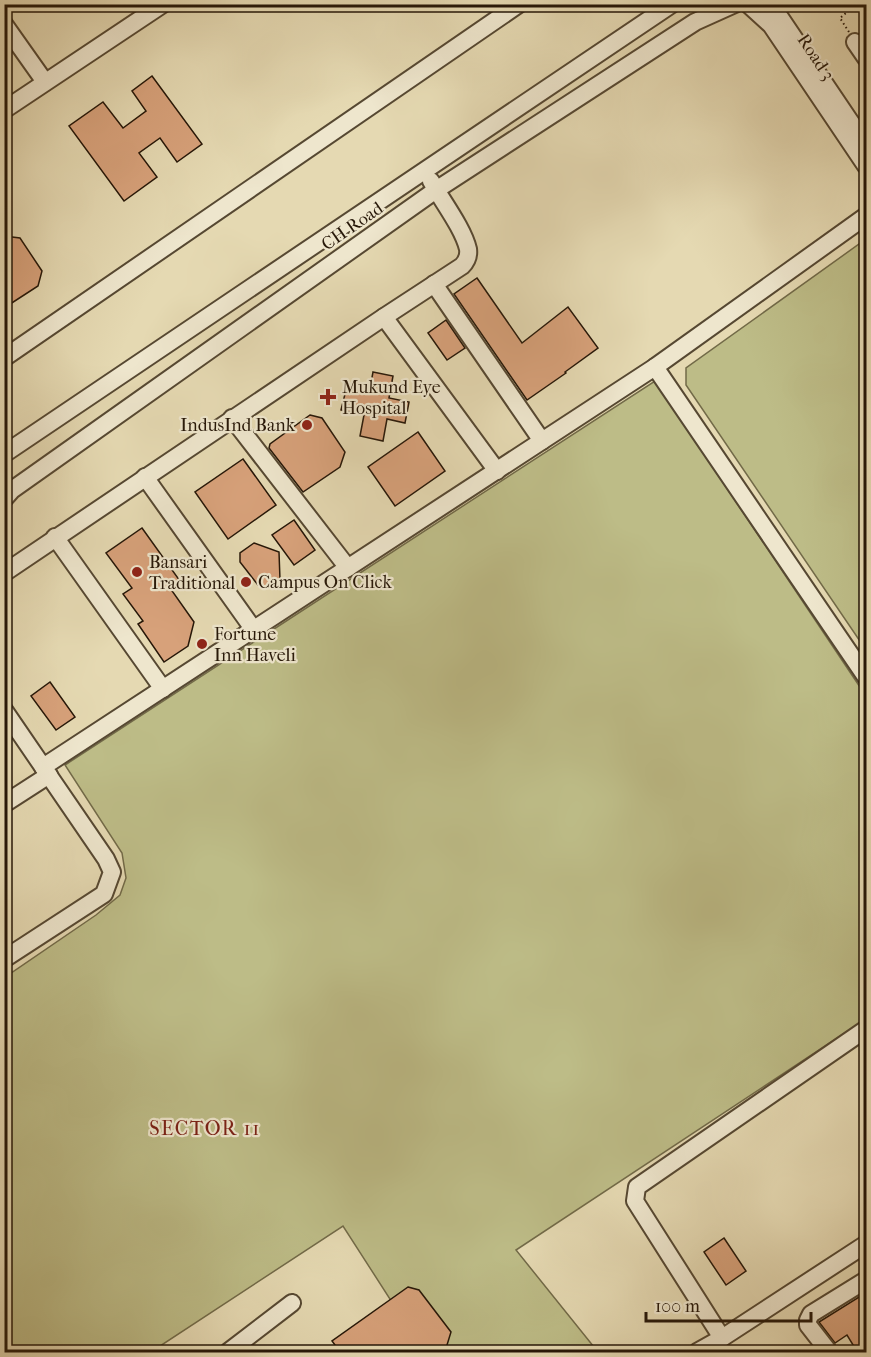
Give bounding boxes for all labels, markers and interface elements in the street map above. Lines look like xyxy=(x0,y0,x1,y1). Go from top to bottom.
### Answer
street label: Road 3 xyxy=(793,30,839,84)
street label: CH Road xyxy=(317,198,387,255)
place label: Mukund Eye Hospital xyxy=(342,377,441,419)
marker: Mukund Eye Hospital xyxy=(319,388,337,406)
place label: IndusInd Bank xyxy=(180,415,296,436)
marker: IndusInd Bank xyxy=(300,418,314,432)
place label: Bansari Traditional xyxy=(149,552,235,594)
marker: Bansari Traditional xyxy=(130,565,144,579)
place label: Campus On Click xyxy=(258,572,393,593)
marker: Campus On Click xyxy=(239,575,253,589)
place label: Fortune Inn Haveli xyxy=(214,624,296,666)
marker: Fortune Inn Haveli xyxy=(195,637,209,651)
district label: SECTOR 11 xyxy=(149,1117,261,1140)
scale bar xyxy=(646,1285,811,1323)
text: 100 m xyxy=(655,1296,700,1317)

